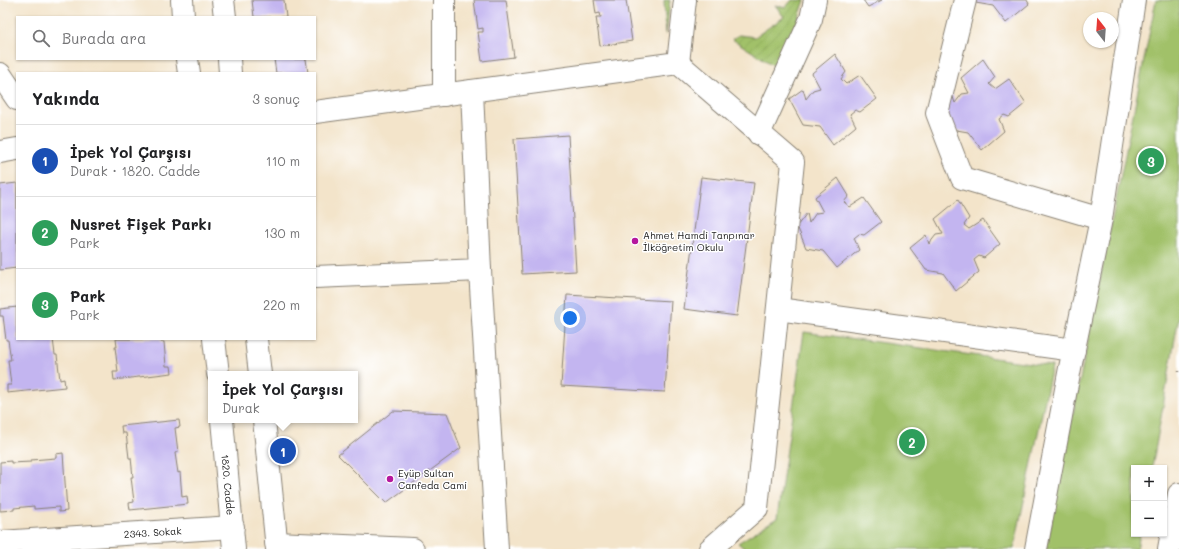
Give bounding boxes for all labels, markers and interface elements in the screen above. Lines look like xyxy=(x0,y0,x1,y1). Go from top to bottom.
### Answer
north arrow xyxy=(1083,12,1119,48)
search box xyxy=(16,16,316,60)
icon: search xyxy=(30,27,52,49)
text: Burada ara xyxy=(62,28,146,48)
text: Yakında xyxy=(32,87,100,109)
text: 3 sonuç xyxy=(252,90,300,107)
text: İpek Yol Çarşısı xyxy=(70,142,192,162)
pin: 3 xyxy=(1138,146,1164,176)
text: 1 xyxy=(42,152,48,169)
text: 110 m xyxy=(266,152,300,169)
text: Durak · 1820. Cadde xyxy=(70,162,200,179)
text: Nusret Fişek Parkı xyxy=(70,214,212,234)
text: 2 xyxy=(41,224,49,241)
text: 130 m xyxy=(264,224,300,241)
place label: Ahmet Hamdi Tanpınar İlköğretim Okulu xyxy=(643,228,755,254)
text: Park xyxy=(70,234,99,251)
marker: Ahmet Hamdi Tanpınar İlköğretim Okulu xyxy=(630,236,640,246)
text: Park xyxy=(70,286,105,306)
text: 3 xyxy=(41,296,49,313)
text: 220 m xyxy=(263,296,300,313)
text: Park xyxy=(70,306,99,323)
your location xyxy=(560,308,580,328)
popup xyxy=(208,371,358,423)
text: İpek Yol Çarşısı xyxy=(222,379,344,399)
text: Durak xyxy=(222,399,260,416)
pin: 2 xyxy=(899,427,925,457)
pin: 1 xyxy=(270,436,296,466)
street label: 1820. Cadde xyxy=(218,454,238,516)
map controls xyxy=(1131,465,1167,537)
button: + xyxy=(1131,465,1167,501)
place label: Eyüp Sultan Canfeda Cami xyxy=(398,466,467,492)
marker: Eyüp Sultan Canfeda Cami xyxy=(385,474,395,484)
button: − xyxy=(1131,501,1167,537)
street label: 2343. Sokak xyxy=(123,523,182,541)

